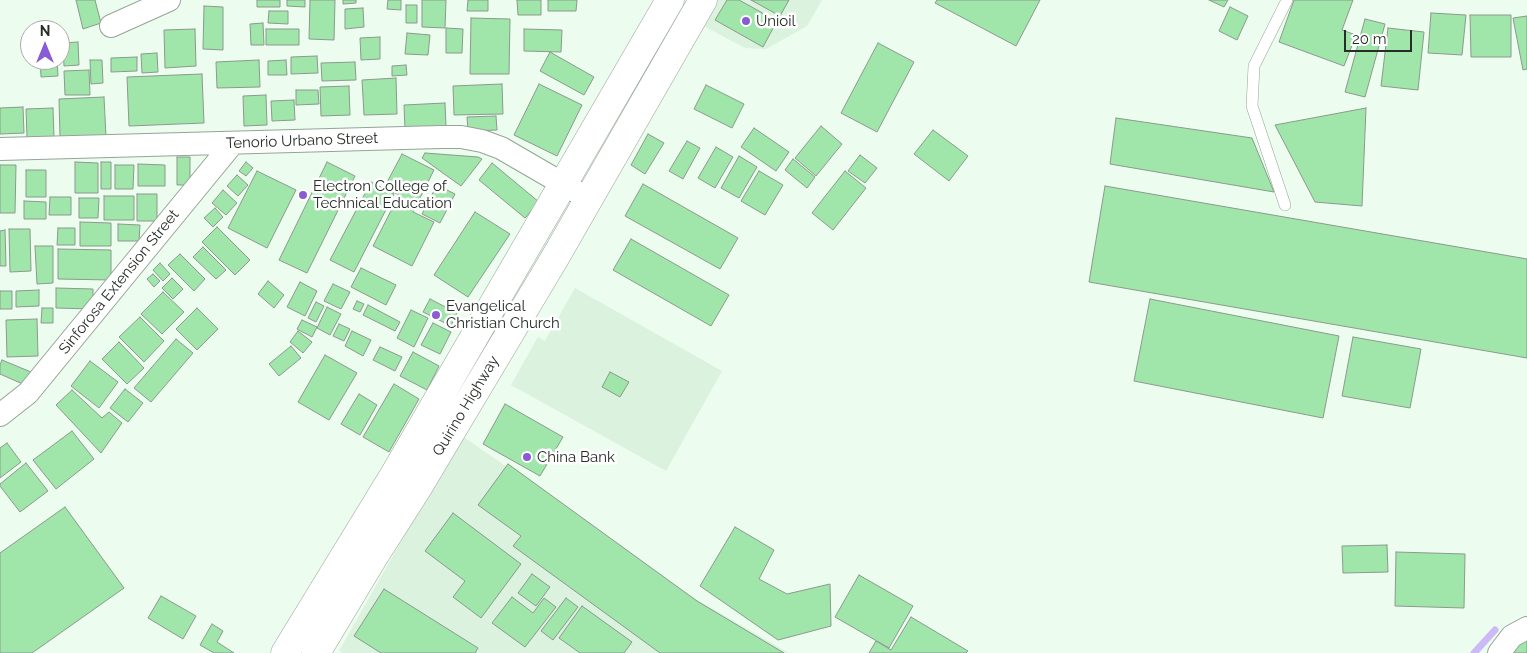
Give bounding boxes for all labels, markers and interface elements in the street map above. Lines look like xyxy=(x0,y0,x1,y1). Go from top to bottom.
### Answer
place label: Unioil xyxy=(756,12,796,30)
marker: Unioil xyxy=(740,15,752,27)
north arrow xyxy=(20,20,70,70)
scale bar xyxy=(1347,20,1414,52)
text: N xyxy=(40,23,50,39)
text: 20 m xyxy=(1352,30,1387,48)
street label: Tenorio Urbano Street xyxy=(226,129,378,153)
place label: Electron College of Technical Education xyxy=(313,177,452,212)
marker: Electron College of Technical Education xyxy=(297,189,309,201)
street label: Sinforosa Extension Street xyxy=(55,206,183,358)
place label: Evangelical Christian Church xyxy=(446,297,560,332)
marker: Evangelical Christian Church xyxy=(430,309,442,321)
street label: Quirino Highway xyxy=(429,353,503,459)
place label: China Bank xyxy=(537,448,615,466)
marker: China Bank xyxy=(521,451,533,463)

